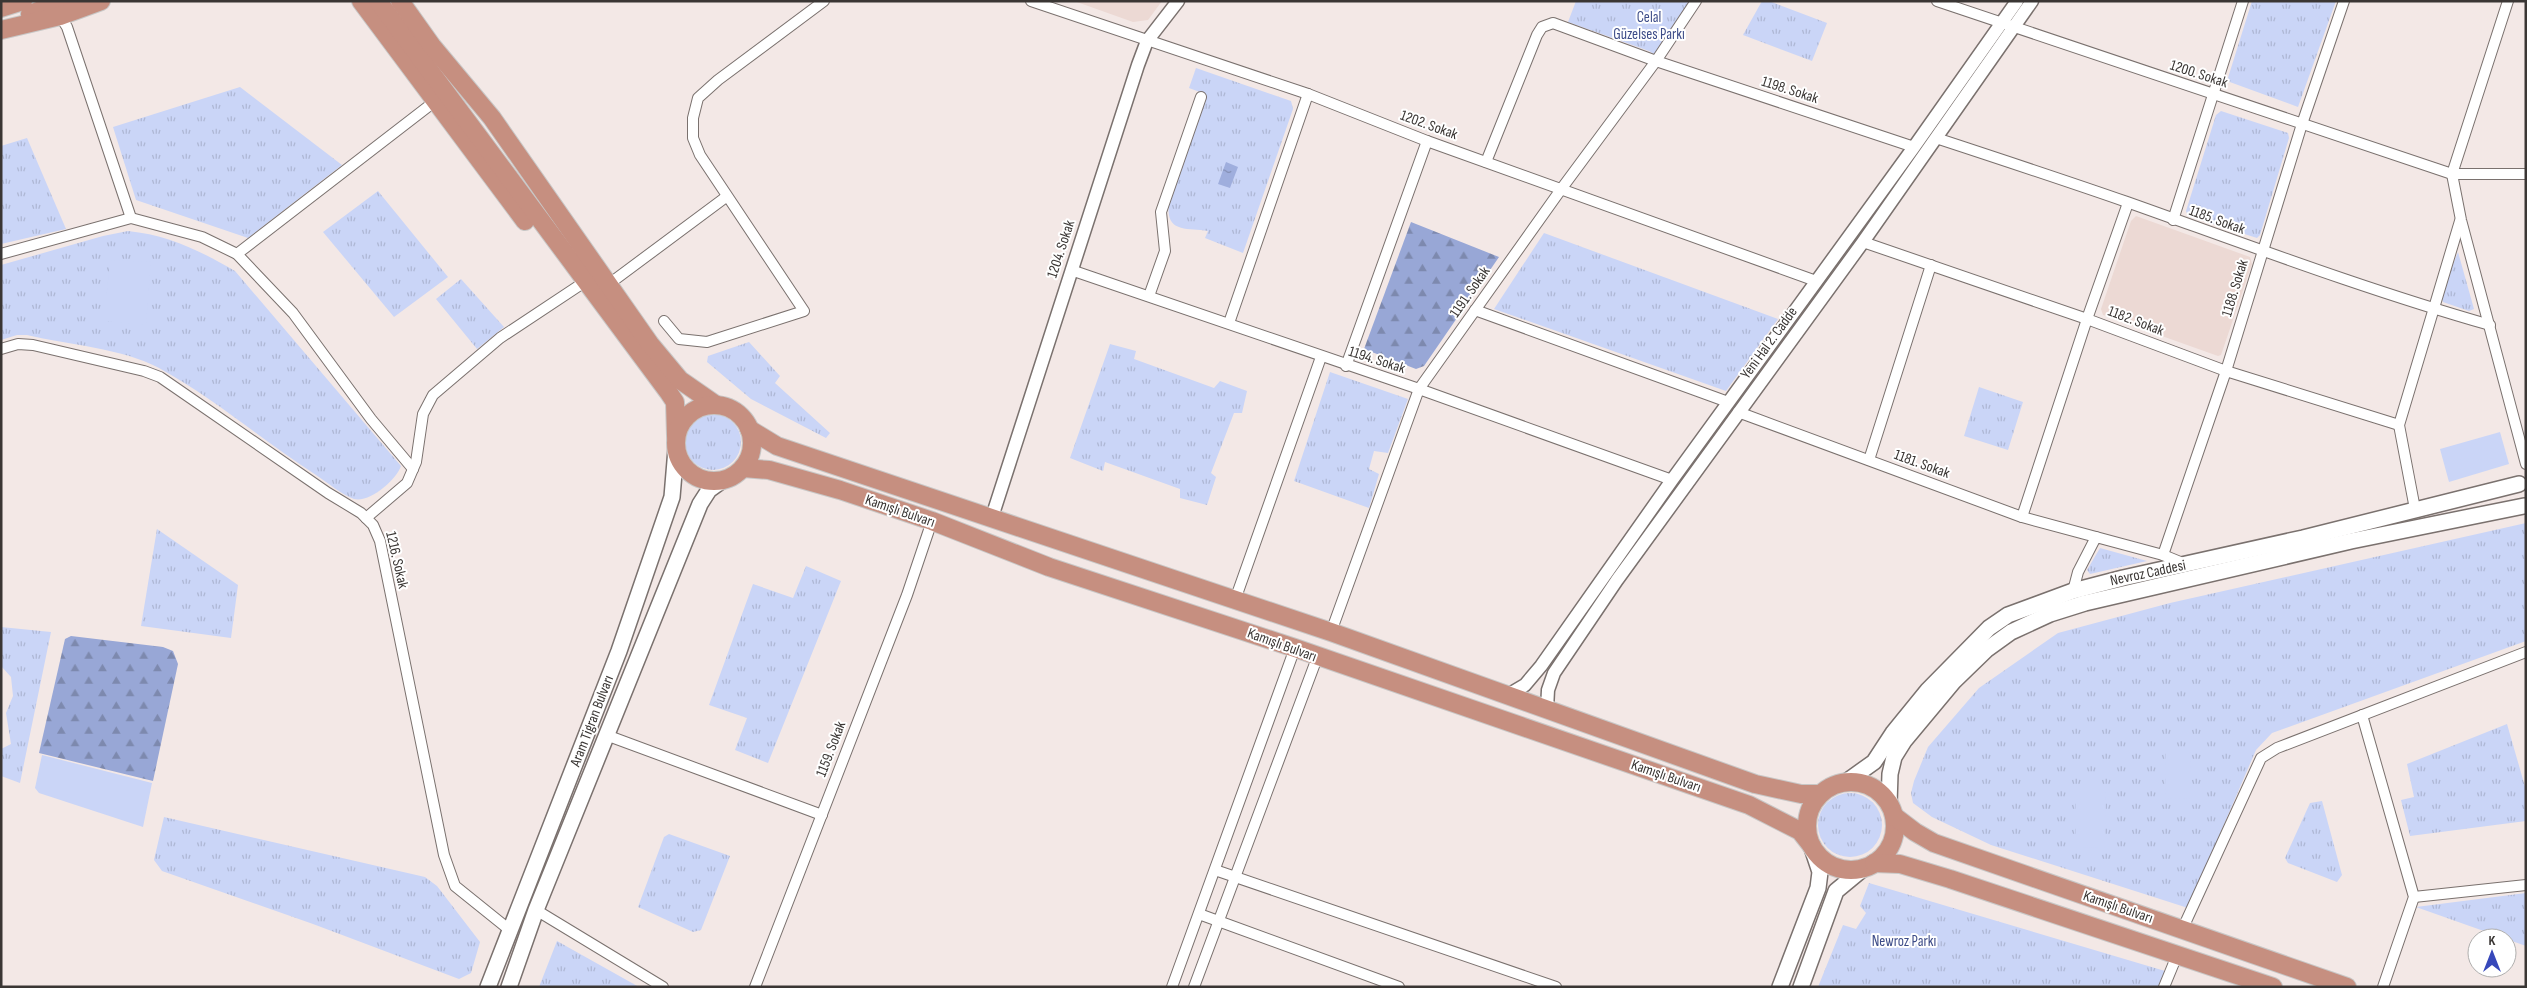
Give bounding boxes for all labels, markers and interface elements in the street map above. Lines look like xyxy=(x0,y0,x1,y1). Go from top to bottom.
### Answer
park label: Celal Güzelses Parkı xyxy=(1613,8,1685,44)
street label: 1200. Sokak xyxy=(2168,56,2231,92)
street label: 1198. Sokak xyxy=(1759,72,1821,108)
street label: 1202. Sokak xyxy=(1398,106,1460,144)
street label: 1185. Sokak xyxy=(2186,201,2248,239)
street label: 1204. Sokak xyxy=(1043,217,1079,280)
street label: 1188. Sokak xyxy=(2217,257,2253,319)
street label: 1191. Sokak xyxy=(1446,263,1495,321)
street label: 1182. Sokak xyxy=(2105,302,2167,340)
street label: Yeni Hal 2. Cadde xyxy=(1737,303,1801,383)
street label: 1194. Sokak xyxy=(1346,342,1408,378)
street label: 1181. Sokak xyxy=(1892,445,1953,483)
street label: Kamışlı Bulvarı xyxy=(863,490,937,532)
street label: 1216. Sokak xyxy=(381,529,413,591)
street label: Nevroz Caddesi xyxy=(2108,556,2188,590)
street label: Kamışlı Bulvarı xyxy=(1245,624,1319,666)
street label: Aram Tigran Bulvarı xyxy=(566,673,618,770)
street label: 1159. Sokak xyxy=(812,718,850,779)
street label: Kamışlı Bulvarı xyxy=(1629,755,1703,797)
street label: Kamışlı Bulvarı xyxy=(2081,886,2155,928)
north arrow xyxy=(2467,928,2517,978)
park label: Newroz Parkı xyxy=(1872,932,1936,951)
text: K xyxy=(2489,932,2496,949)

